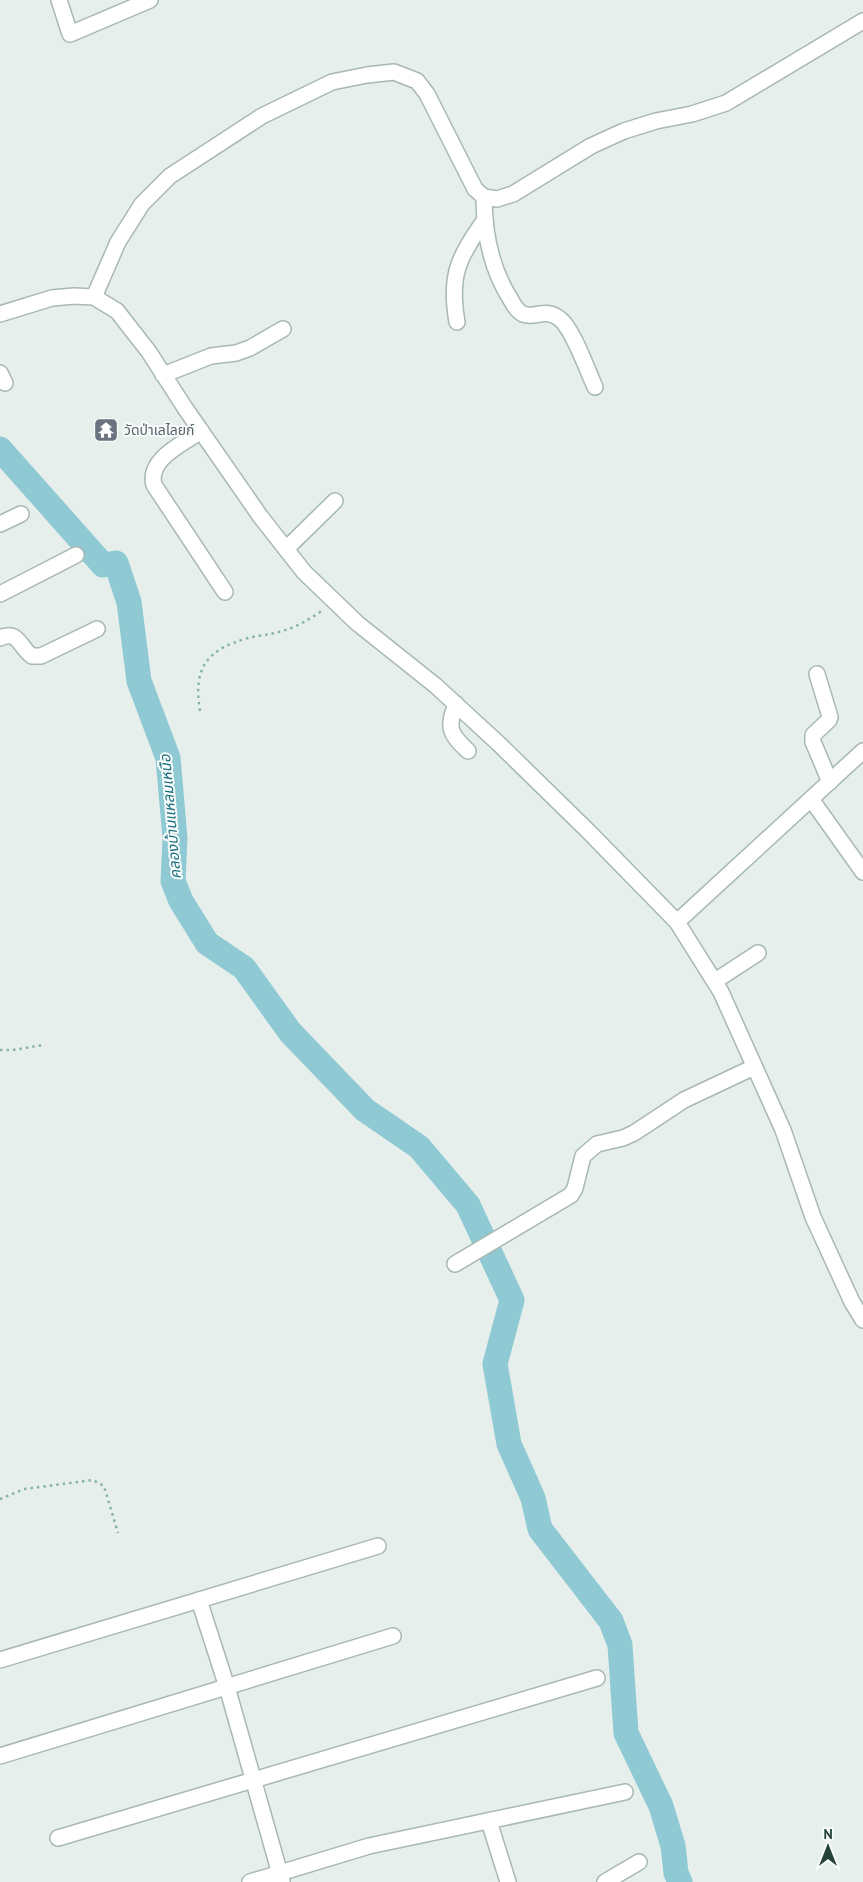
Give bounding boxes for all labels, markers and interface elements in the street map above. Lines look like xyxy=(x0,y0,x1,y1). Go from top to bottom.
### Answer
temple icon: วัดป่าเลไลยก์ xyxy=(93,417,119,443)
place label: วัดป่าเลไลยก์ xyxy=(124,421,194,439)
water label: คลองบ้านแหลมเหนือ xyxy=(155,753,185,880)
north arrow xyxy=(803,1822,853,1872)
text: N xyxy=(823,1825,833,1843)

